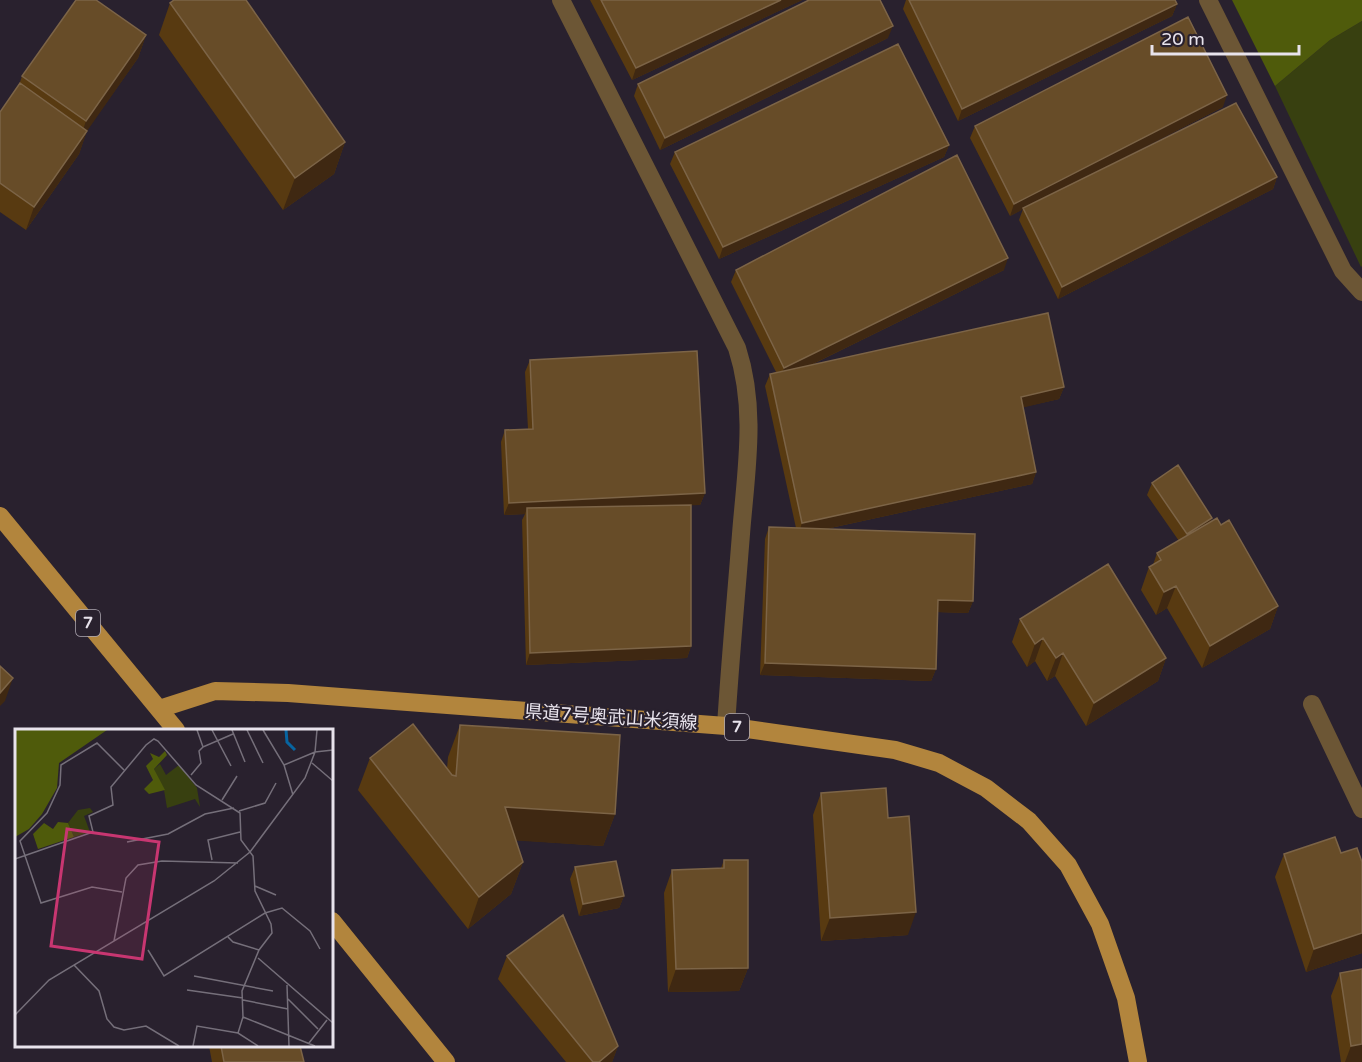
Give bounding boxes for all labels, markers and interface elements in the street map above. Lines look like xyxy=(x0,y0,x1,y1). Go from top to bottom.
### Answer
scale bar xyxy=(1152,18,1299,56)
text: 20 m xyxy=(1161,28,1205,50)
road number: 7 xyxy=(76,610,100,636)
street label: 県道7号奥武山米須線 xyxy=(524,700,698,734)
road number: 7 xyxy=(725,714,749,740)
inset map xyxy=(15,729,333,1047)

